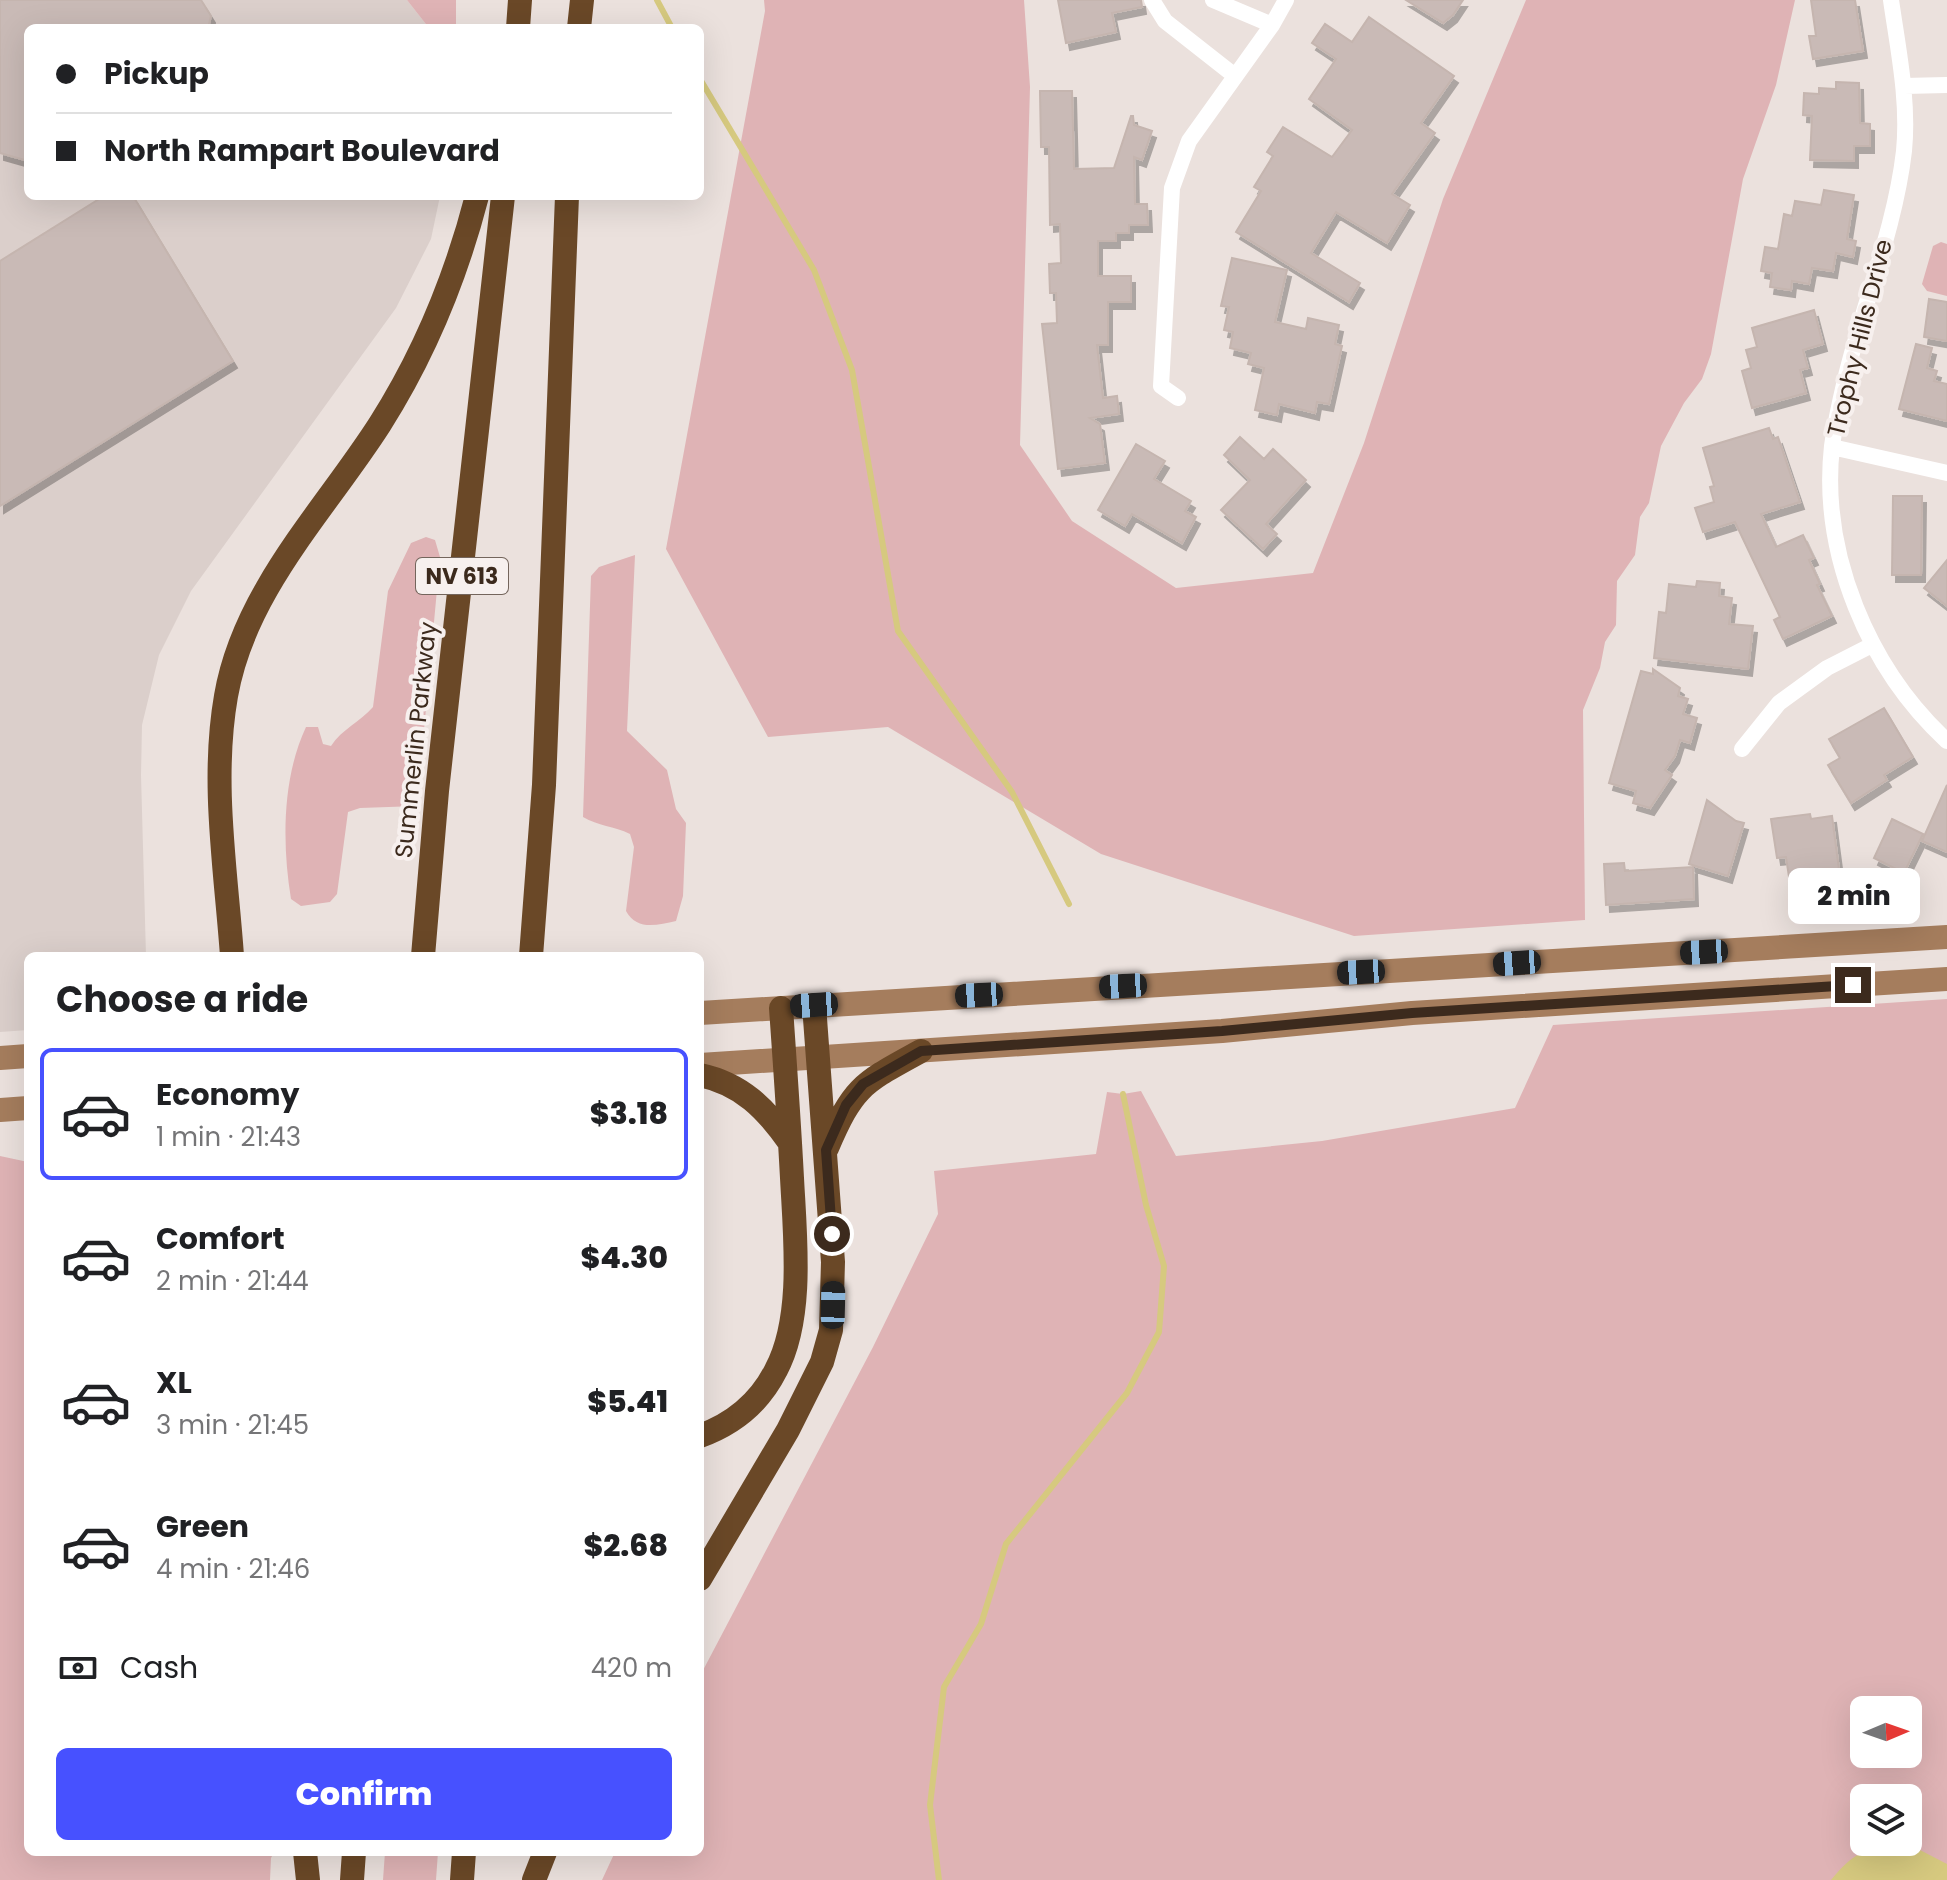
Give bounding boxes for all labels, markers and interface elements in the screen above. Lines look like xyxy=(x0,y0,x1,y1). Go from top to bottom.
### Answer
text: Pickup xyxy=(104,52,209,95)
text: North Rampart Boulevard xyxy=(104,129,500,172)
street label: Trophy Hills Drive xyxy=(1819,236,1900,440)
road number: NV 613 xyxy=(416,558,508,594)
street label: Summerlin Parkway xyxy=(387,620,444,860)
callout: 2 min xyxy=(1787,869,1919,925)
text: 2 min xyxy=(1817,878,1891,914)
car xyxy=(1679,939,1729,965)
car xyxy=(1492,949,1542,977)
car xyxy=(1336,959,1386,985)
route end xyxy=(1835,967,1871,1003)
car xyxy=(1098,973,1148,999)
text: Choose a ride xyxy=(56,974,308,1025)
car xyxy=(954,982,1004,1008)
car xyxy=(789,991,839,1019)
text: Economy xyxy=(156,1073,300,1116)
icon: car xyxy=(60,1078,132,1150)
text: $3.18 xyxy=(590,1092,668,1135)
text: 1 min · 21:43 xyxy=(156,1119,301,1155)
route start xyxy=(814,1216,850,1252)
text: Comfort xyxy=(156,1217,285,1260)
icon: car xyxy=(60,1222,132,1294)
text: $4.30 xyxy=(580,1236,668,1279)
text: 2 min · 21:44 xyxy=(156,1263,309,1299)
car xyxy=(821,1281,845,1329)
text: XL xyxy=(156,1361,192,1404)
icon: car xyxy=(60,1366,132,1438)
text: $5.41 xyxy=(587,1380,668,1423)
text: 3 min · 21:45 xyxy=(156,1407,309,1443)
text: Green xyxy=(156,1505,249,1548)
icon: car xyxy=(60,1510,132,1582)
text: $2.68 xyxy=(583,1524,668,1567)
text: 4 min · 21:46 xyxy=(156,1551,310,1587)
icon: cash xyxy=(56,1646,100,1690)
text: Cash xyxy=(120,1646,198,1689)
text: 420 m xyxy=(591,1650,672,1686)
north arrow xyxy=(1850,1696,1922,1768)
map controls xyxy=(1850,1696,1922,1856)
button: Confirm xyxy=(56,1748,672,1840)
button: layers xyxy=(1850,1784,1922,1856)

